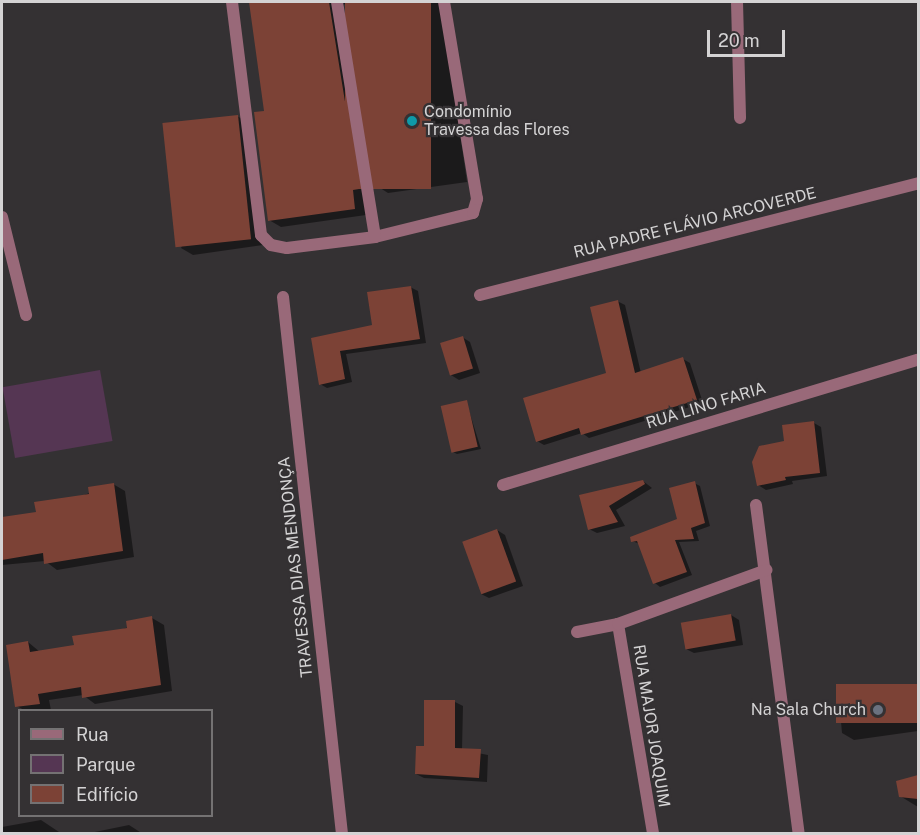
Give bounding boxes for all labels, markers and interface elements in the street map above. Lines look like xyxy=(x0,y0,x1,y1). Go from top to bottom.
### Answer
scale bar xyxy=(710,18,788,56)
text: 20 m xyxy=(718,30,760,51)
place label: Condomínio Travessa das Flores xyxy=(424,102,570,140)
marker: Condomínio Travessa das Flores xyxy=(405,114,419,128)
street label: RUA PADRE FLÁVIO ARCOVERDE xyxy=(572,184,818,262)
street label: RUA LINO FARIA xyxy=(644,379,768,433)
street label: TRAVESSA DIAS MENDONÇA xyxy=(275,456,317,678)
street label: RUA MAJOR JOAQUIM xyxy=(629,643,673,809)
place label: Na Sala Church xyxy=(751,700,866,720)
marker: Na Sala Church xyxy=(871,703,885,717)
legend xyxy=(18,709,213,817)
text: Rua xyxy=(76,724,108,745)
text: Parque xyxy=(76,754,136,775)
text: Edifício xyxy=(76,784,138,805)

